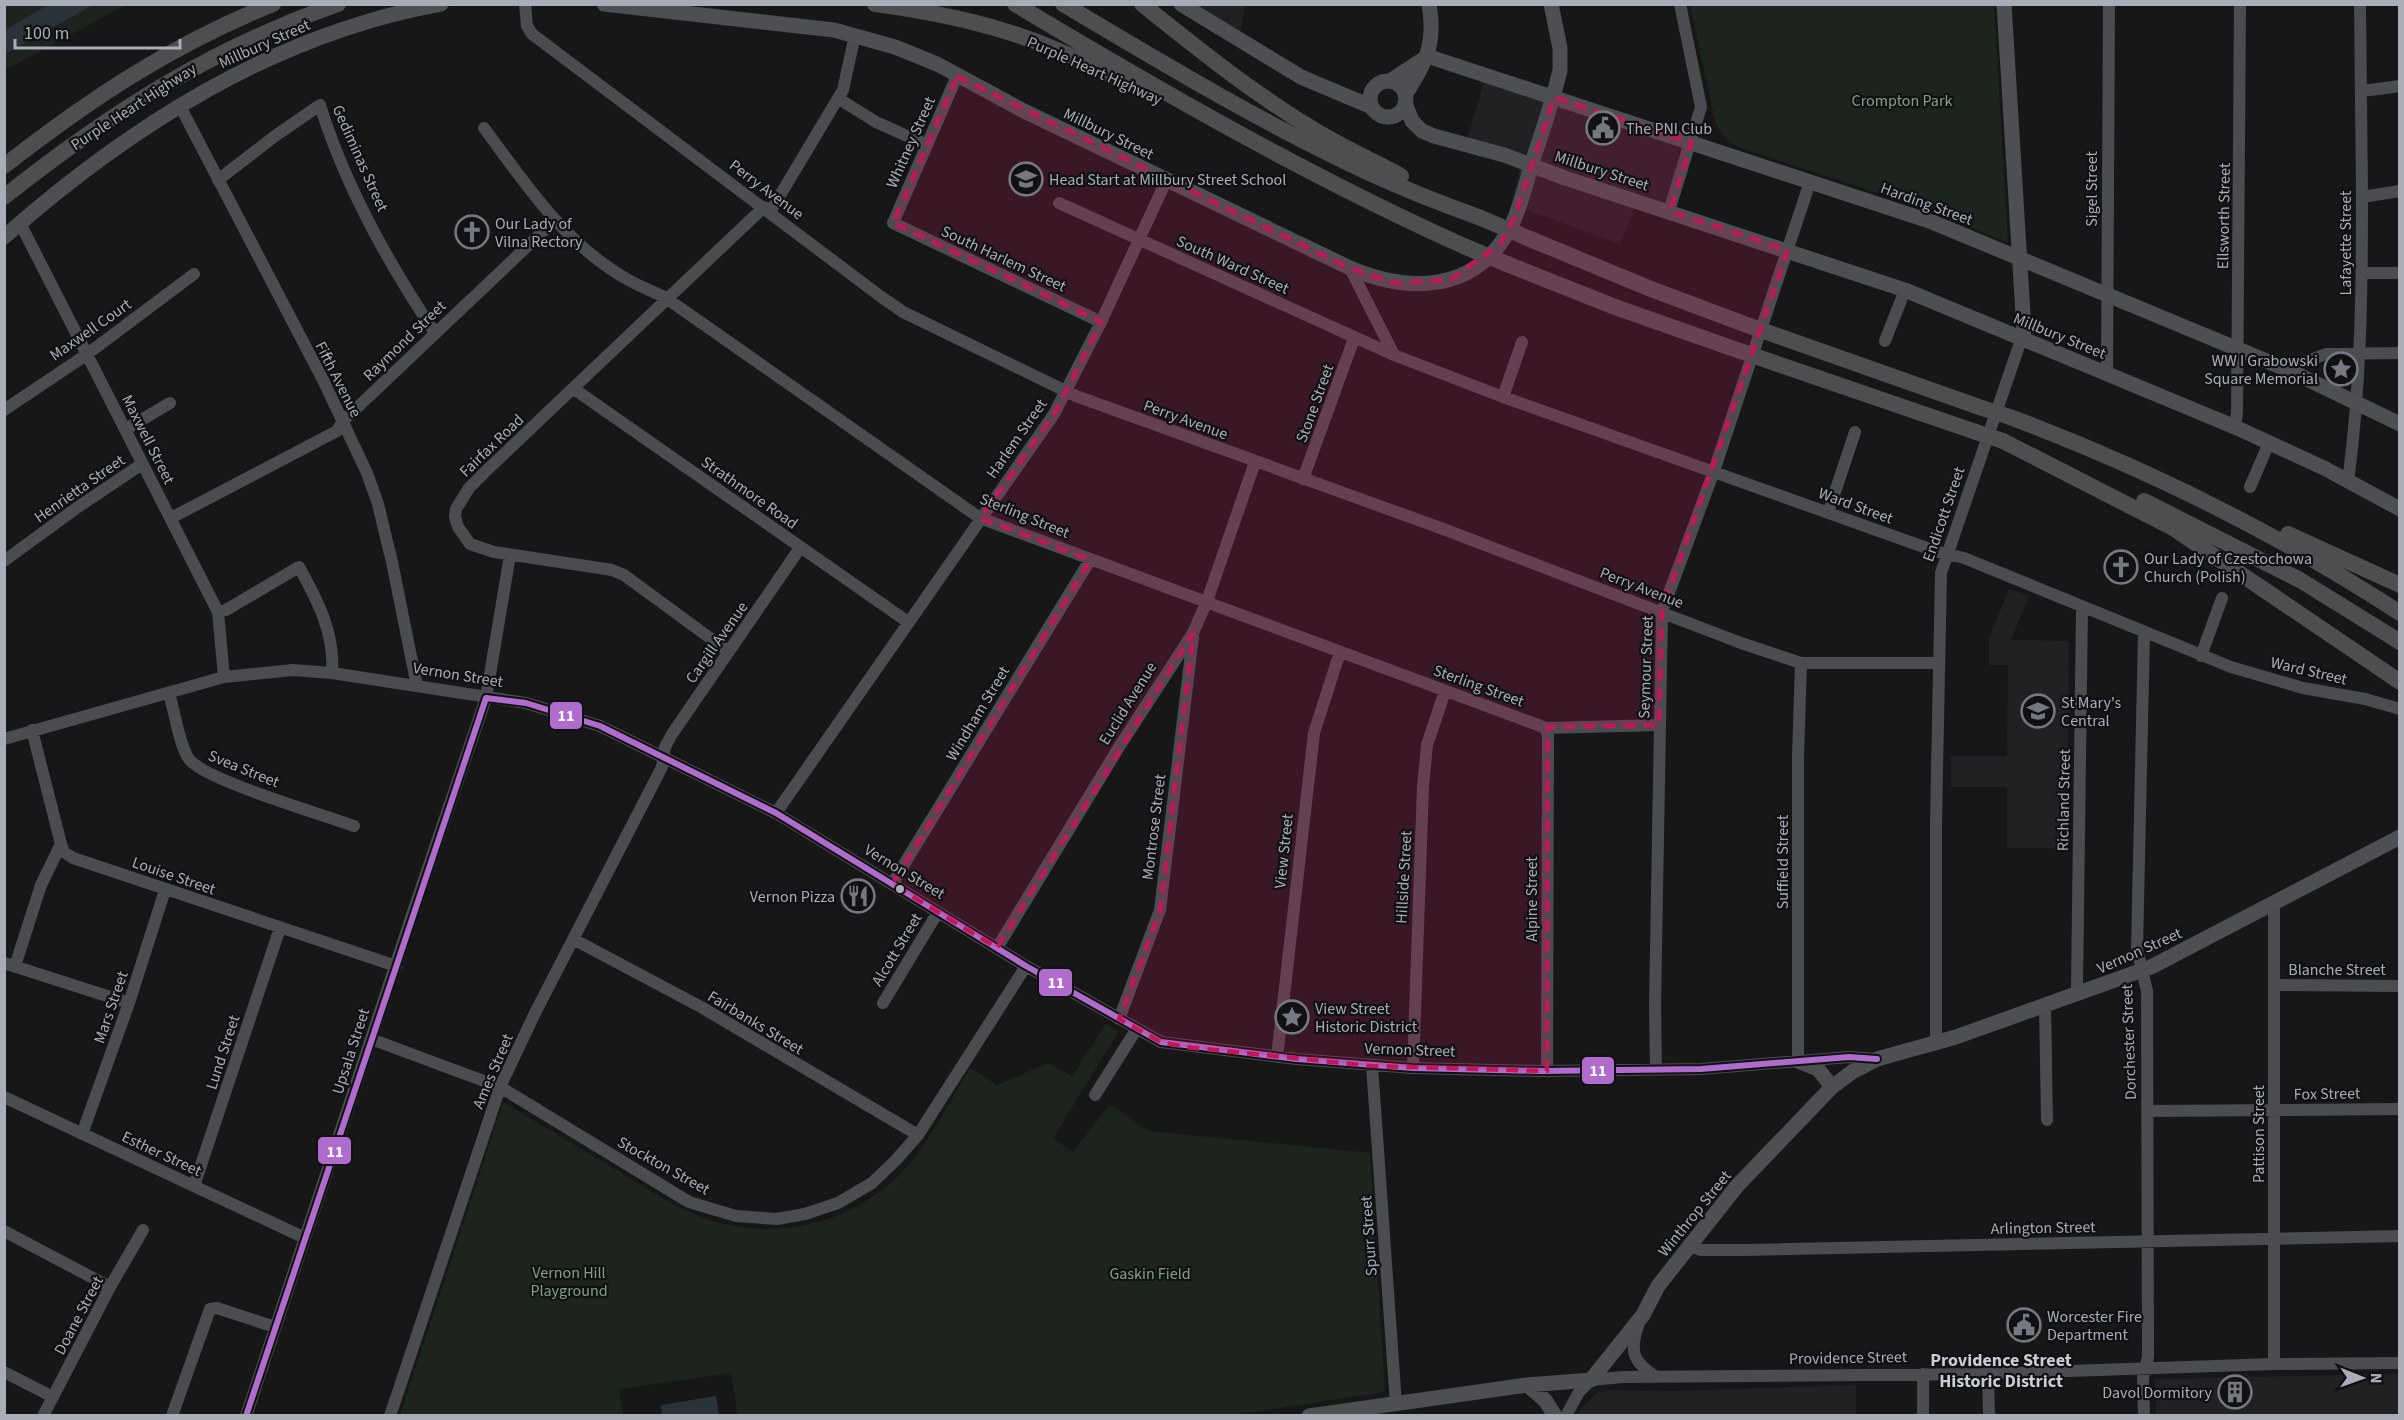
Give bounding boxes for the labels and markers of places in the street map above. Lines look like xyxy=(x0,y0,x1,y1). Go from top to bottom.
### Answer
public building icon: The PNI Club xyxy=(1585,110,1621,146)
place label: The PNI Club xyxy=(1626,118,1712,140)
school or university icon: Head Start at Millbury Street School xyxy=(1008,161,1044,197)
place label: Head Start at Millbury Street School xyxy=(1049,169,1286,191)
place label: Our Lady of Vilna Rectory xyxy=(495,213,583,253)
church icon: Our Lady of Vilna Rectory xyxy=(454,214,490,250)
place label: WW I Grabowski Square Memorial xyxy=(2204,350,2318,390)
place icon: WW I Grabowski Square Memorial xyxy=(2323,351,2359,387)
place label: Our Lady of Czestochowa Church (Polish) xyxy=(2144,548,2312,588)
church icon: Our Lady of Czestochowa Church (Polish) xyxy=(2103,549,2139,585)
place label: St Mary's Central xyxy=(2061,692,2122,732)
school or university icon: St Mary's Central xyxy=(2020,693,2056,729)
restaurant icon: Vernon Pizza xyxy=(840,878,876,914)
unlabelled marker xyxy=(894,883,906,895)
place label: Vernon Pizza xyxy=(750,886,835,908)
place label: View Street Historic District xyxy=(1315,998,1418,1038)
place icon: View Street Historic District xyxy=(1274,999,1310,1035)
place label: Worcester Fire Department xyxy=(2047,1306,2142,1346)
public building icon: Worcester Fire Department xyxy=(2006,1307,2042,1343)
building icon: Davol Dormitory xyxy=(2217,1374,2253,1410)
place label: Davol Dormitory xyxy=(2102,1382,2213,1404)

